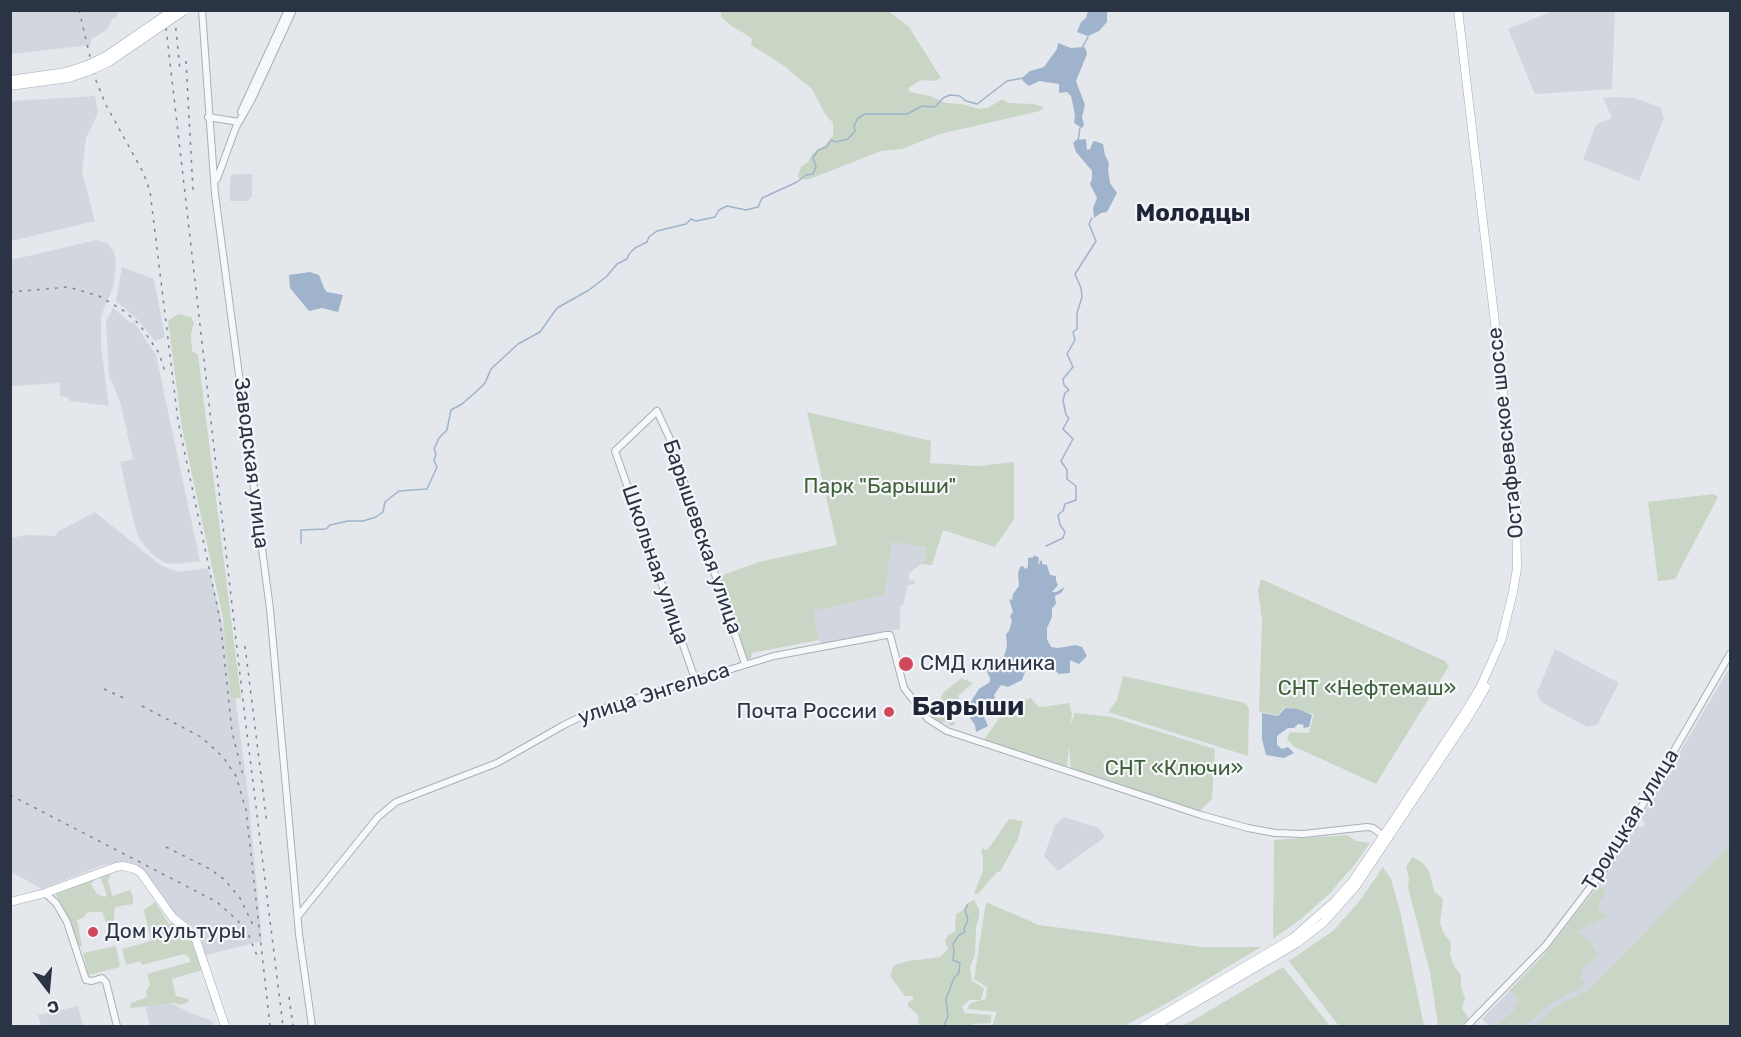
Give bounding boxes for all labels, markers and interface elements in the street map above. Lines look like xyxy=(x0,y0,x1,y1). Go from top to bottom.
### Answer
district label: Молодцы xyxy=(1135,200,1251,228)
street label: Остафьевское шоссе xyxy=(1482,326,1530,540)
street label: Заводская улица xyxy=(228,376,274,550)
street label: Барышевская улица xyxy=(657,436,747,638)
park label: Парк "Барыши" xyxy=(804,474,956,500)
street label: Школьная улица xyxy=(616,482,694,648)
place label: СМД клиника xyxy=(920,651,1055,677)
marker: СМД клиника xyxy=(897,655,915,673)
street label: улица Энгельса xyxy=(575,658,733,730)
park label: СНТ «Нефтемаш» xyxy=(1278,676,1456,702)
district label: Барыши xyxy=(912,691,1024,723)
place label: Почта России xyxy=(737,699,877,725)
marker: Почта России xyxy=(882,705,896,719)
street label: Троицкая улица xyxy=(1577,744,1685,896)
park label: СНТ «Ключи» xyxy=(1105,756,1243,782)
place label: Дом культуры xyxy=(105,919,246,945)
marker: Дом культуры xyxy=(86,925,100,939)
north arrow xyxy=(18,959,78,1019)
text: С xyxy=(45,996,61,1017)

